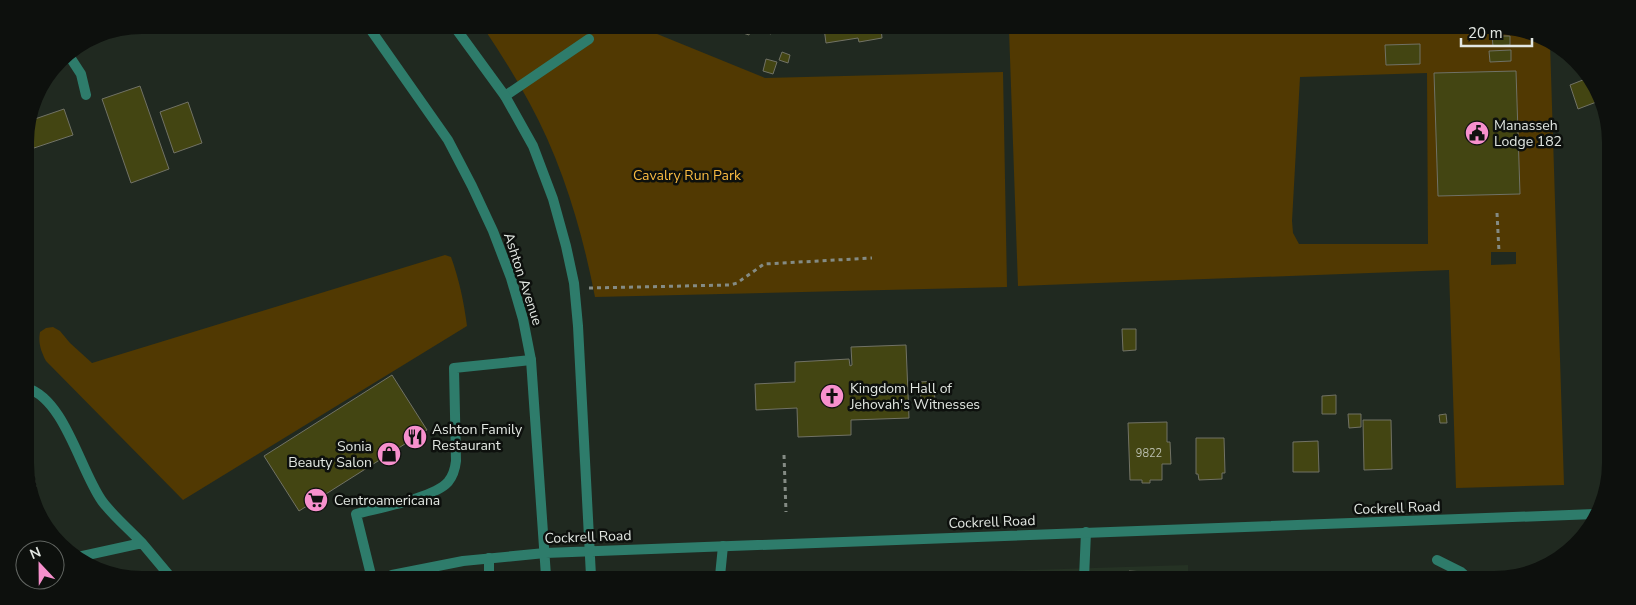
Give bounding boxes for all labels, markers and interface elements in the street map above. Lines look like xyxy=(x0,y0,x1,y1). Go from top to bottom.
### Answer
scale bar xyxy=(1461,15,1532,47)
text: 20 m xyxy=(1468,23,1503,43)
place label: Manasseh Lodge 182 xyxy=(1494,116,1562,151)
public building icon: Manasseh Lodge 182 xyxy=(1464,120,1490,146)
park label: Cavalry Run Park xyxy=(633,166,742,185)
street label: Ashton Avenue xyxy=(499,230,547,328)
place label: Kingdom Hall of Jehovah's Witnesses xyxy=(849,379,980,414)
church icon: Kingdom Hall of Jehovah's Witnesses xyxy=(819,383,845,409)
place label: Ashton Family Restaurant xyxy=(432,420,523,455)
restaurant icon: Ashton Family Restaurant xyxy=(402,424,428,450)
place label: Sonia Beauty Salon xyxy=(288,437,372,472)
shop icon: Sonia Beauty Salon xyxy=(376,441,402,467)
house number: 9822 xyxy=(1136,446,1162,461)
supermarket icon: Centroamericana xyxy=(303,487,329,513)
place label: Centroamericana xyxy=(334,491,440,510)
street label: Cockrell Road xyxy=(1353,497,1441,519)
street label: Cockrell Road xyxy=(948,511,1036,533)
street label: Cockrell Road xyxy=(544,526,632,548)
north arrow xyxy=(15,540,65,590)
text: N xyxy=(27,543,44,564)

